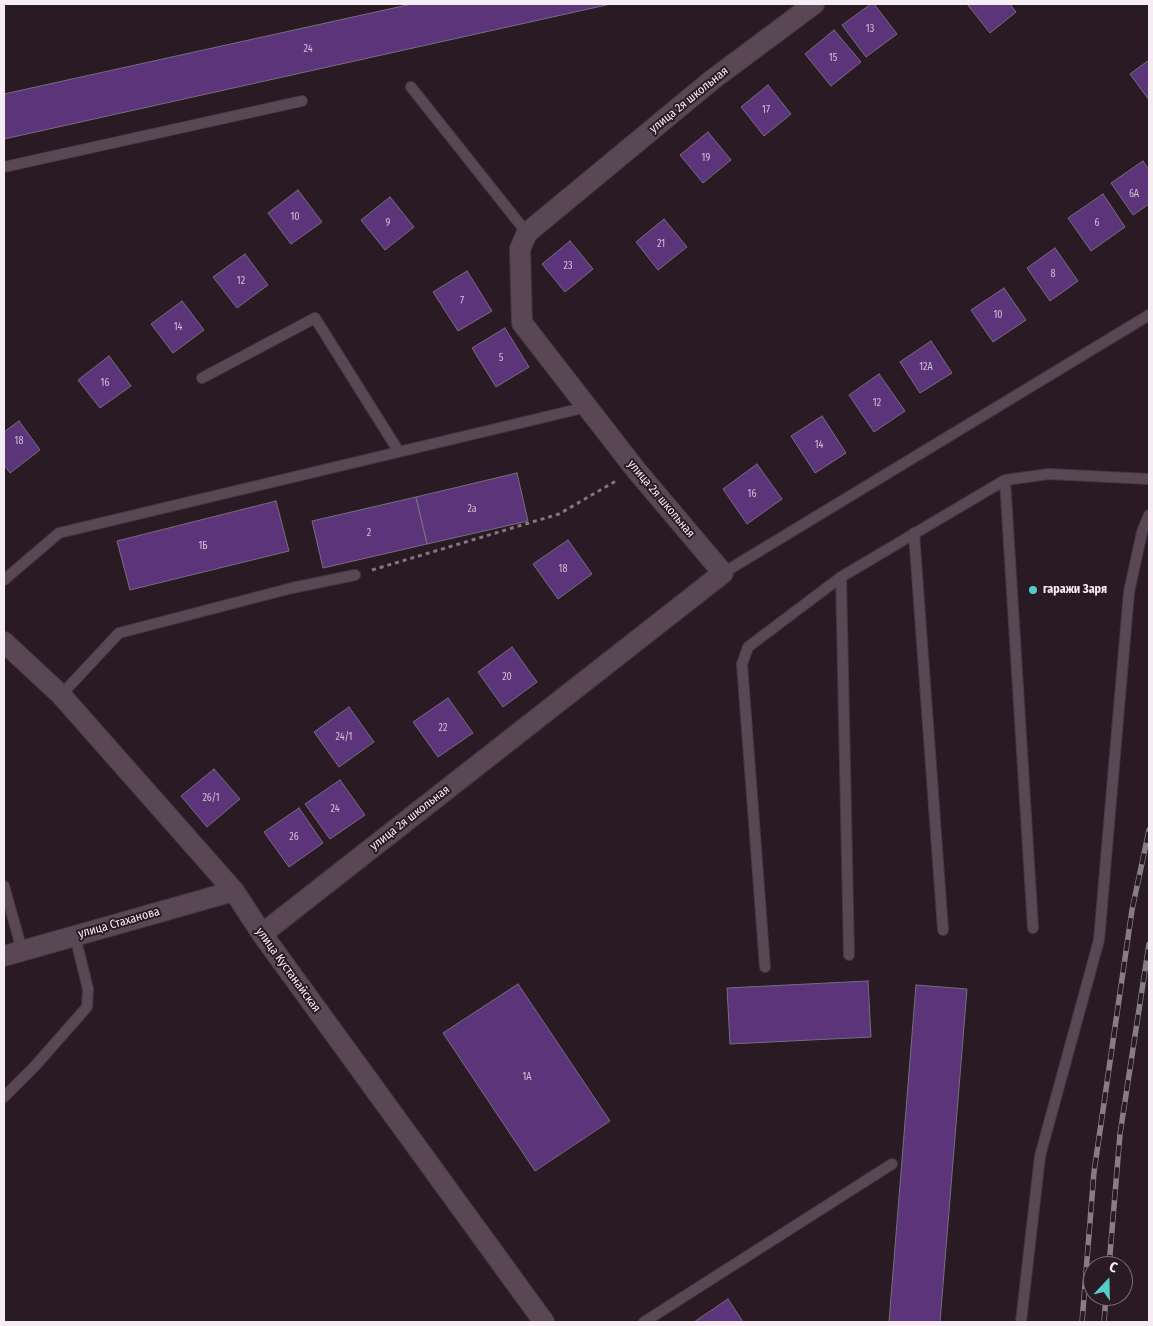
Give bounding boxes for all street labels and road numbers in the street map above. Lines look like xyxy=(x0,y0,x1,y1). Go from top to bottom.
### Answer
street label: улица 2я школьная xyxy=(647,64,731,136)
street label: улица 2я школьная xyxy=(624,457,698,541)
street label: улица 2я школьная xyxy=(367,782,453,854)
street label: улица Стаханова xyxy=(77,904,161,942)
street label: улица Кустанайская xyxy=(252,925,324,1015)

